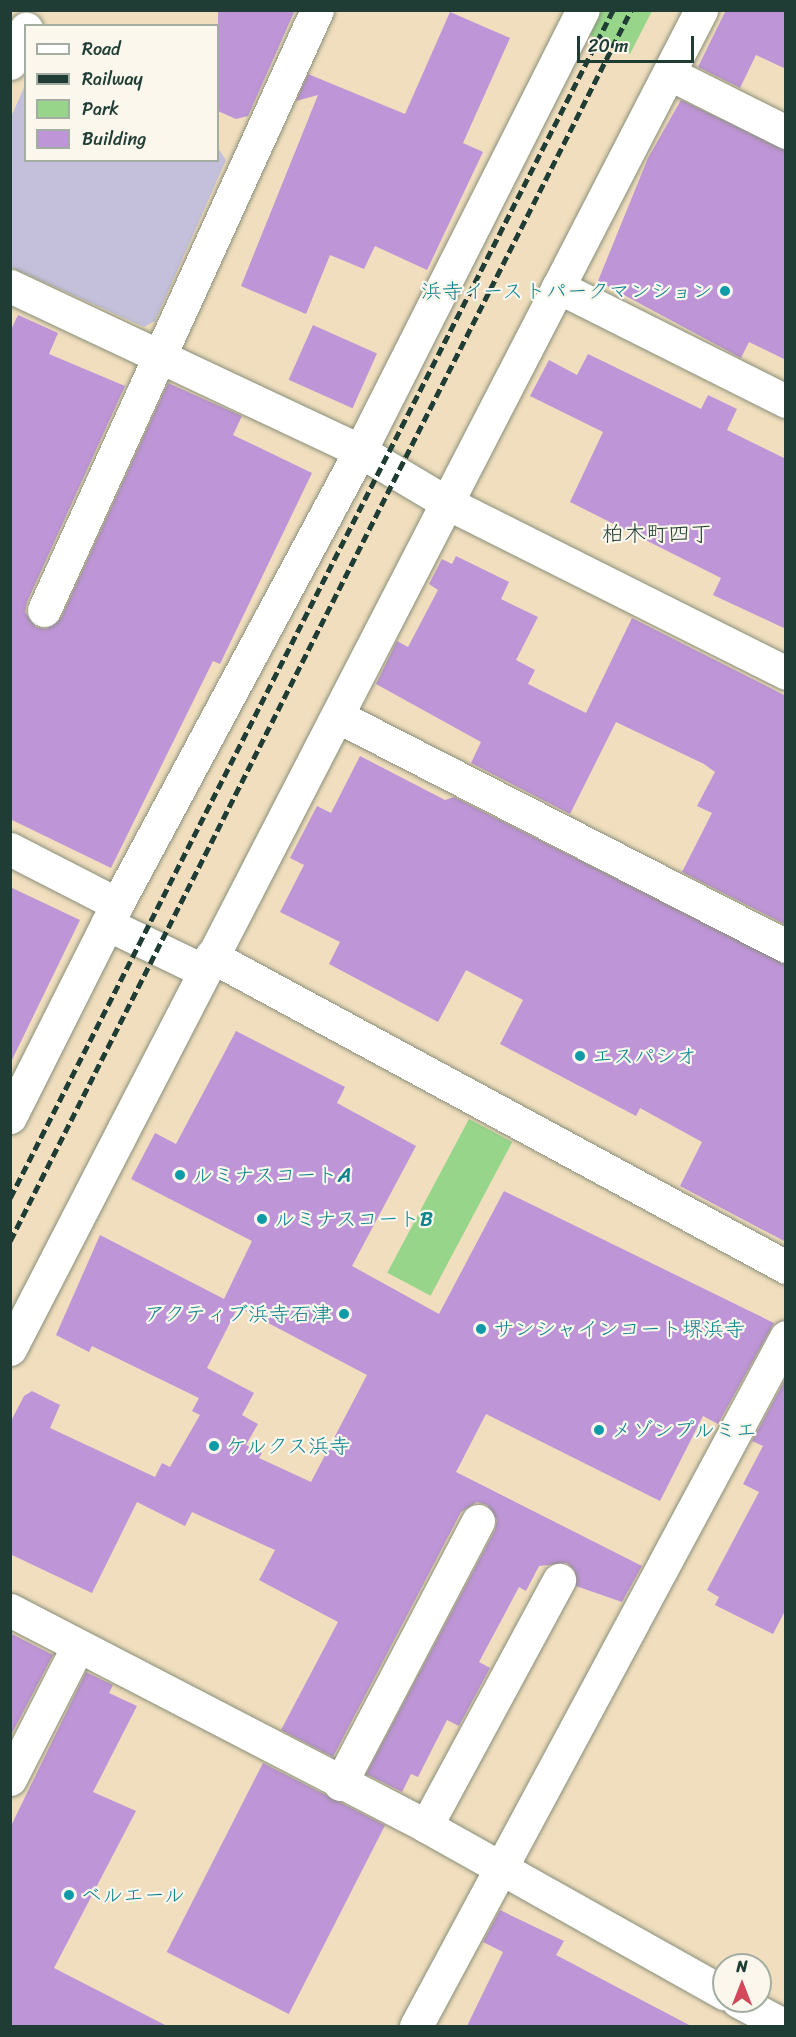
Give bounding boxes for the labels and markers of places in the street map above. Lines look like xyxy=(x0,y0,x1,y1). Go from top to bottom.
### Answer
place label: 浜寺イーストパークマンション xyxy=(421,278,713,304)
marker: 浜寺イーストパークマンション xyxy=(718,284,732,298)
place label: エスパシオ xyxy=(592,1043,697,1069)
marker: エスパシオ xyxy=(573,1049,587,1063)
place label: ルミナスコートA xyxy=(192,1162,353,1188)
marker: ルミナスコートA xyxy=(173,1168,187,1182)
place label: ルミナスコートB xyxy=(274,1206,434,1232)
marker: ルミナスコートB xyxy=(255,1212,269,1226)
place label: アクティブ浜寺石津 xyxy=(143,1301,332,1327)
marker: アクティブ浜寺石津 xyxy=(337,1307,351,1321)
place label: サンシャインコート堺浜寺 xyxy=(493,1316,745,1342)
marker: サンシャインコート堺浜寺 xyxy=(474,1322,488,1336)
place label: メゾンプルミエ xyxy=(611,1417,758,1443)
marker: メゾンプルミエ xyxy=(592,1423,606,1437)
place label: ケルクス浜寺 xyxy=(226,1433,352,1459)
marker: ケルクス浜寺 xyxy=(207,1439,221,1453)
place label: ベルエール xyxy=(81,1882,186,1908)
marker: ベルエール xyxy=(62,1888,76,1902)

